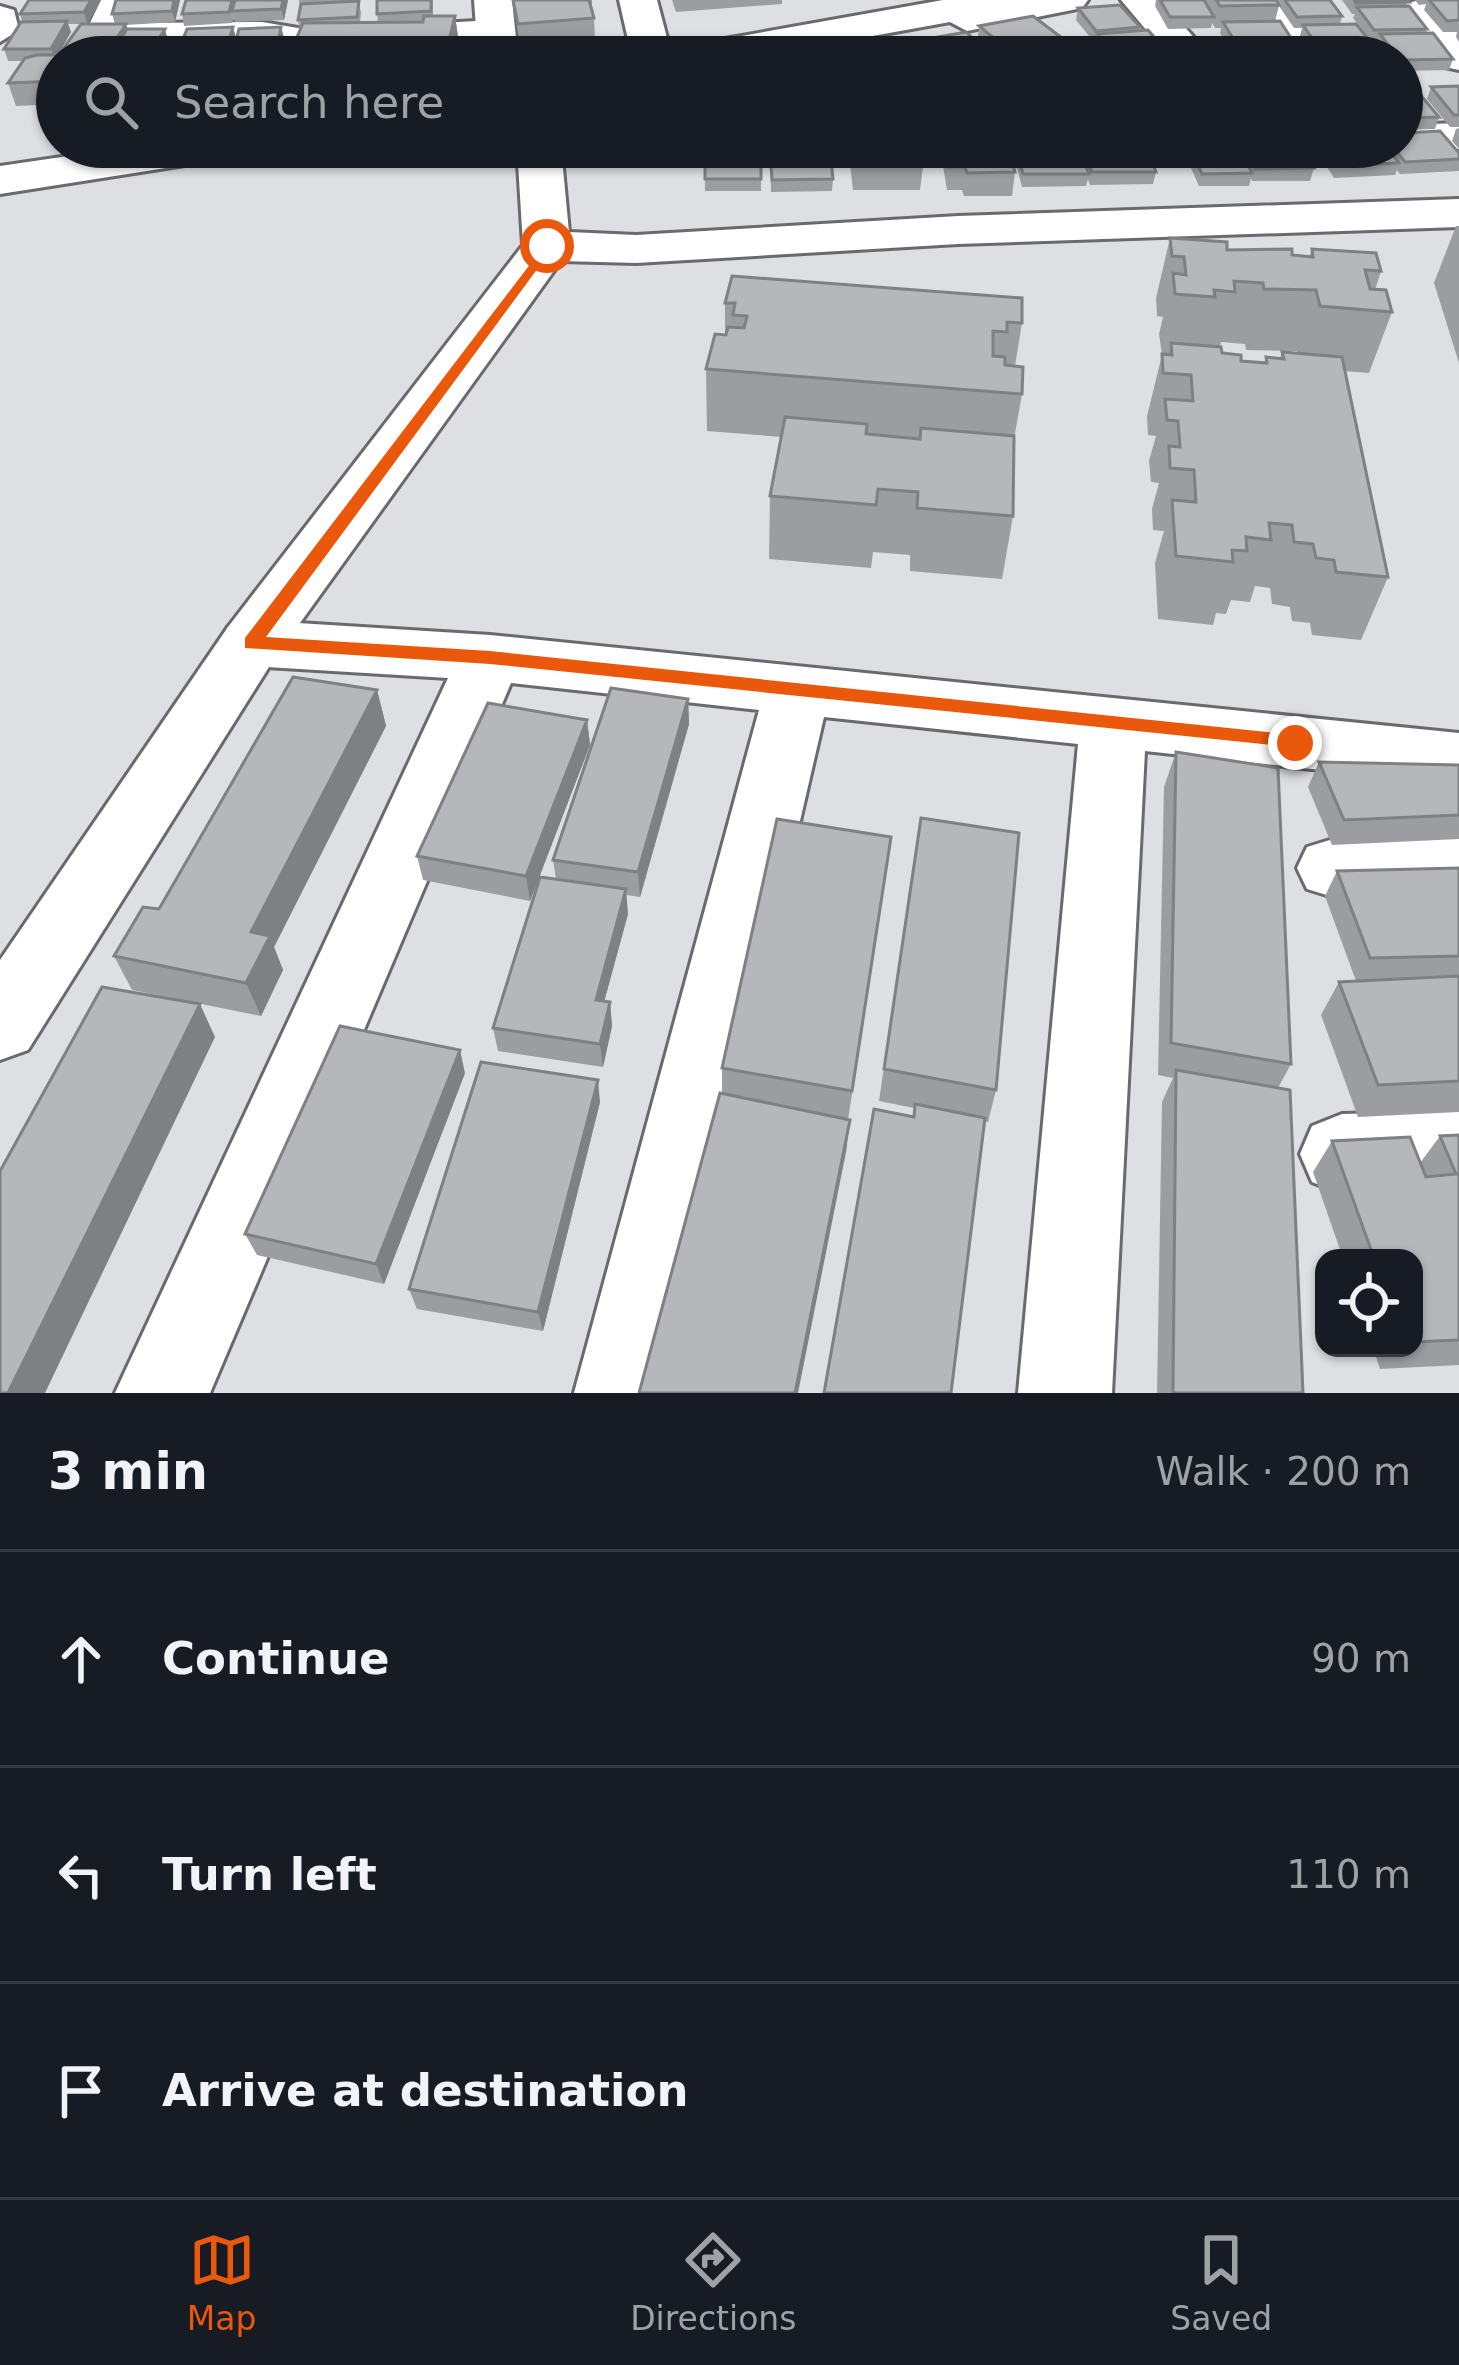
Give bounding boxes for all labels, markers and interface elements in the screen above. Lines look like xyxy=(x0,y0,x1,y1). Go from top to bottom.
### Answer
search box xyxy=(36,36,1423,168)
icon: search xyxy=(78,69,144,135)
text: Search here xyxy=(174,76,444,129)
route start xyxy=(520,219,574,273)
route end xyxy=(1268,716,1322,770)
map controls xyxy=(1315,1249,1423,1357)
button: locate xyxy=(1315,1249,1423,1357)
text: 3 min xyxy=(48,1442,208,1501)
text: Walk · 200 m xyxy=(1156,1449,1411,1494)
icon: ahead xyxy=(48,1626,114,1692)
text: Continue xyxy=(162,1632,390,1685)
text: 90 m xyxy=(1311,1636,1411,1681)
icon: left xyxy=(48,1842,114,1908)
text: Turn left xyxy=(162,1848,377,1901)
text: 110 m xyxy=(1286,1852,1411,1897)
icon: arrive xyxy=(48,2058,114,2124)
text: Arrive at destination xyxy=(162,2064,688,2117)
tab: Map xyxy=(187,2227,257,2338)
tab: Directions xyxy=(630,2227,796,2338)
tab: Saved xyxy=(1170,2227,1272,2338)

